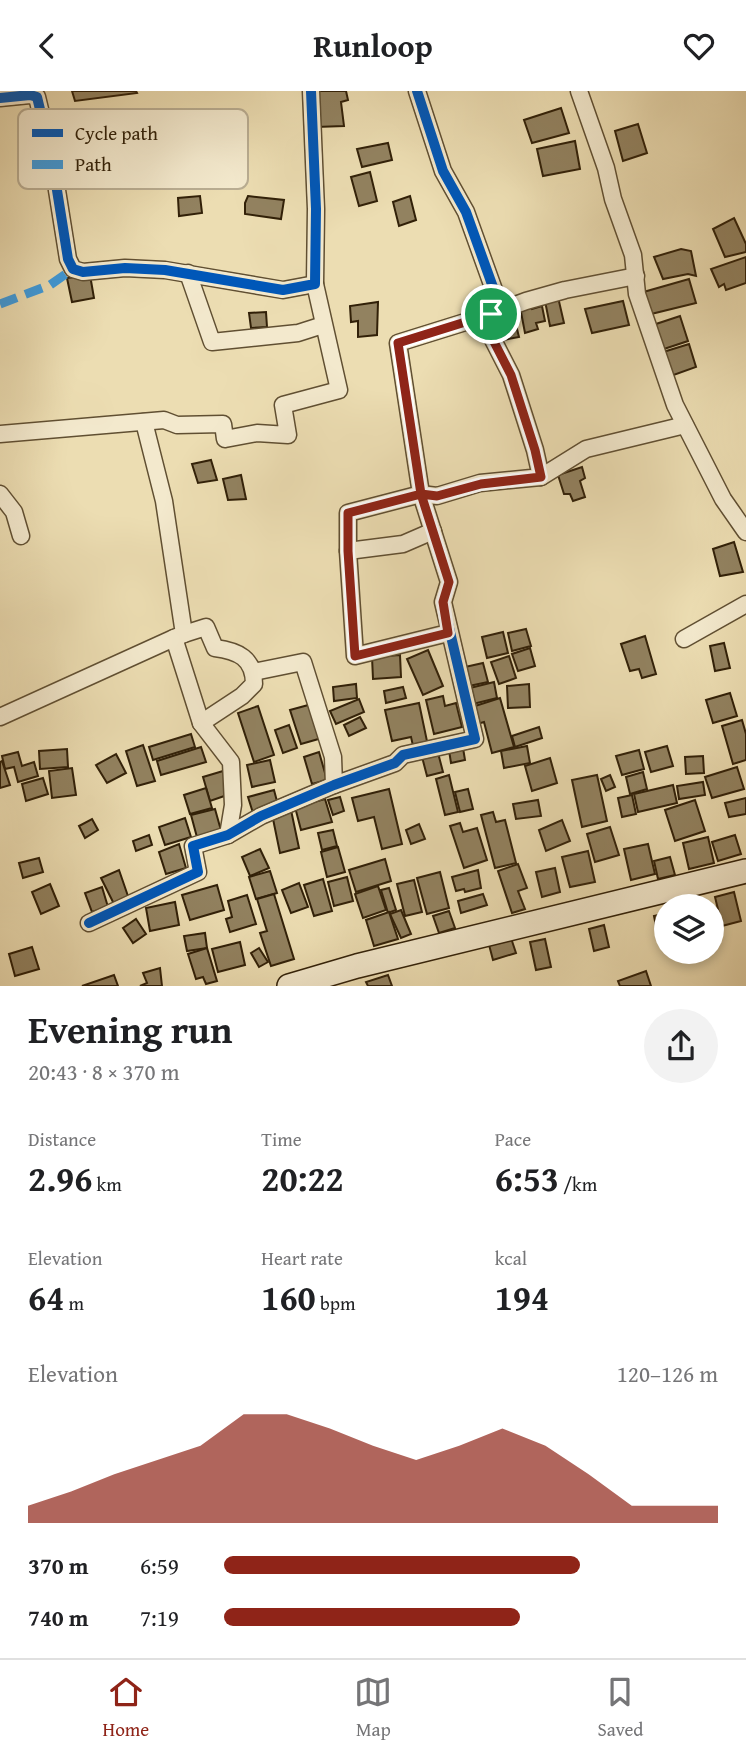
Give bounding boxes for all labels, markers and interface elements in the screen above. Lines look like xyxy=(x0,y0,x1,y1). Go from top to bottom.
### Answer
text: Runloop xyxy=(313,22,433,69)
icon: back xyxy=(28,27,66,65)
icon: heart xyxy=(680,27,718,65)
legend xyxy=(18,109,248,189)
text: Cycle path xyxy=(75,119,158,147)
text: Path xyxy=(75,150,112,178)
pin xyxy=(461,284,521,344)
icon: arrive xyxy=(472,295,510,333)
map controls xyxy=(654,894,724,964)
button: layers xyxy=(654,894,724,964)
text: Evening run xyxy=(28,1001,232,1057)
button: share xyxy=(644,1009,718,1083)
text: 20:43 · 8 × 370 m xyxy=(28,1055,180,1088)
text: Distance xyxy=(28,1125,96,1153)
text: Time xyxy=(261,1125,302,1153)
text: Pace xyxy=(495,1125,531,1153)
text: 2.96 xyxy=(28,1153,92,1204)
text: 20:22 xyxy=(261,1153,344,1204)
text: 6:53 xyxy=(495,1153,559,1204)
text: km xyxy=(92,1170,122,1198)
text: /km xyxy=(559,1170,597,1198)
text: Elevation xyxy=(28,1244,102,1272)
text: Heart rate xyxy=(261,1244,343,1272)
text: kcal xyxy=(495,1244,527,1272)
text: 64 xyxy=(28,1272,64,1323)
text: 160 xyxy=(261,1272,316,1323)
text: 194 xyxy=(495,1272,549,1323)
text: m xyxy=(64,1289,84,1317)
text: bpm xyxy=(316,1289,356,1317)
text: Elevation xyxy=(28,1357,118,1390)
text: 120–126 m xyxy=(617,1357,718,1390)
text: 370 m xyxy=(28,1549,89,1582)
text: 6:59 xyxy=(140,1549,179,1582)
text: 740 m xyxy=(28,1601,89,1634)
text: 7:19 xyxy=(140,1601,179,1634)
tab: Home xyxy=(103,1673,149,1743)
tab: Map xyxy=(354,1673,392,1743)
tab: Saved xyxy=(597,1673,643,1743)

